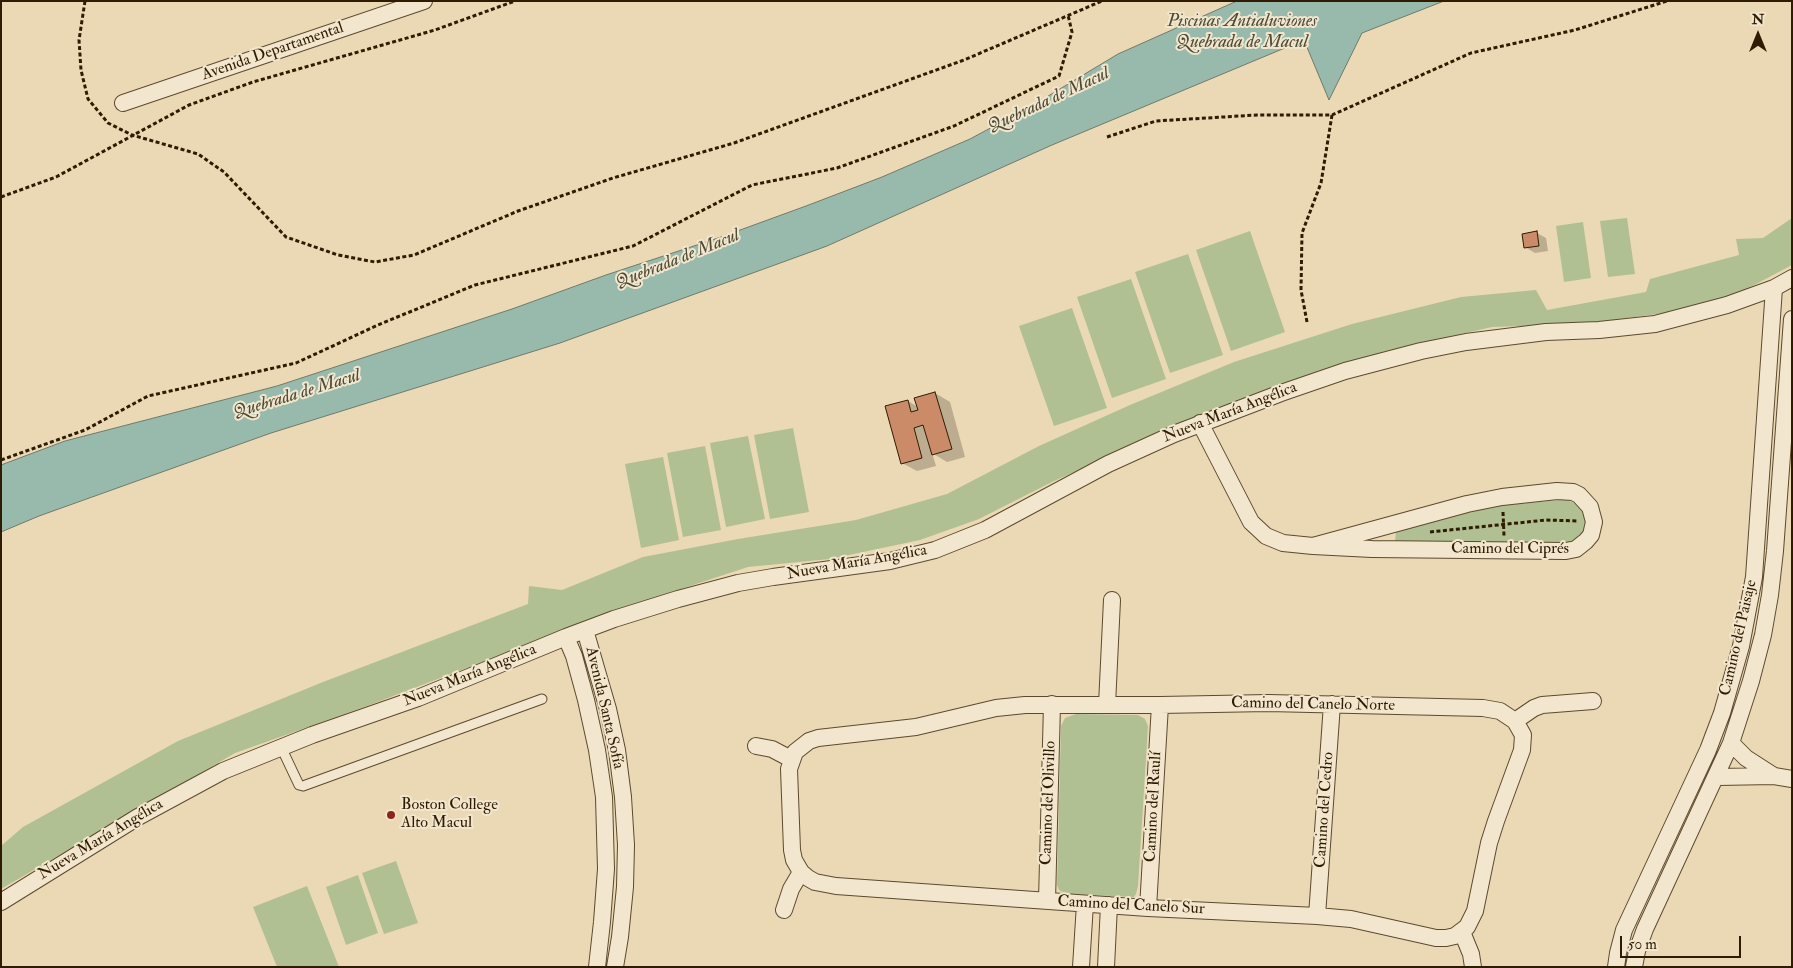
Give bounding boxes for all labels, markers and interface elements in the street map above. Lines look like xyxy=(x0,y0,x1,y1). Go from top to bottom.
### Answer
north arrow xyxy=(1733,10,1783,60)
water label: Piscinas Antialuviones Quebrada de Macul xyxy=(1167,11,1317,54)
text: N xyxy=(1752,11,1764,28)
street label: Avenida Departamental xyxy=(200,19,346,85)
water label: Quebrada de Macul xyxy=(985,63,1113,139)
water label: Quebrada de Macul xyxy=(613,225,743,295)
water label: Quebrada de Macul xyxy=(231,365,363,425)
street label: Nueva María Angélica xyxy=(1160,379,1300,447)
street label: Camino del Ciprés xyxy=(1451,540,1569,560)
street label: Nueva María Angélica xyxy=(785,541,929,585)
street label: Camino del Paisaje xyxy=(1716,578,1762,698)
street label: Nueva María Angélica xyxy=(401,640,539,712)
street label: Avenida Santa Sofía xyxy=(581,645,627,771)
street label: Camino del Canelo Norte xyxy=(1231,694,1395,716)
street label: Camino del Olivillo xyxy=(1037,740,1061,866)
street label: Camino del Raulí xyxy=(1142,751,1166,863)
street label: Camino del Cedro xyxy=(1311,751,1339,869)
street label: Nueva María Angélica xyxy=(35,795,167,885)
place label: Boston College Alto Macul xyxy=(401,796,498,834)
marker: Boston College Alto Macul xyxy=(385,809,397,821)
street label: Camino del Canelo Sur xyxy=(1057,893,1205,919)
scale bar xyxy=(1623,926,1744,958)
text: 50 m xyxy=(1628,935,1657,954)

